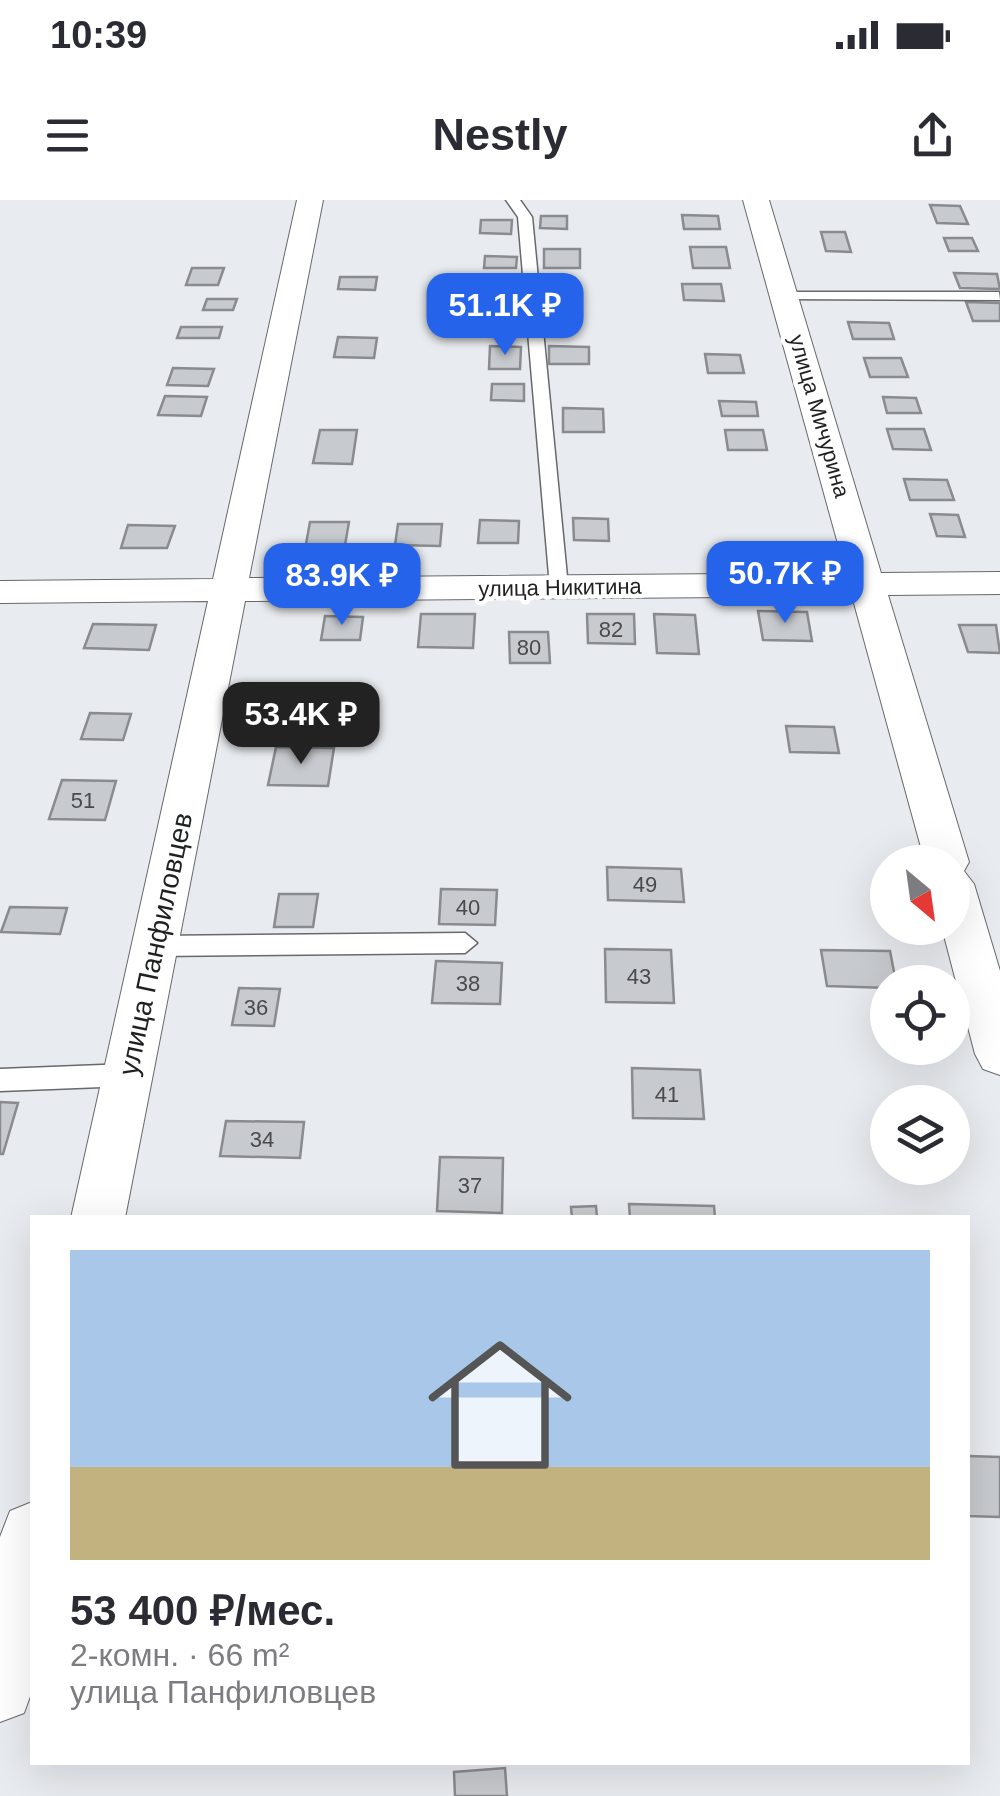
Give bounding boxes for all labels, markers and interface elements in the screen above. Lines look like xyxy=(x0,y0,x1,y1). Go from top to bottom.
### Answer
text: 10:39 xyxy=(50,14,147,56)
icon: menu xyxy=(40,108,95,163)
icon: share xyxy=(905,108,960,163)
text: Nestly xyxy=(432,109,568,160)
pin: 51.1K ₽ xyxy=(413,273,597,358)
text: 51.1K ₽ xyxy=(449,287,561,323)
street label: улица Мичурина xyxy=(784,332,855,501)
pin: 50.7K ₽ xyxy=(693,541,877,626)
pin: 83.9K ₽ xyxy=(250,543,434,628)
text: 50.7K ₽ xyxy=(729,555,841,591)
text: 83.9K ₽ xyxy=(286,557,398,593)
street label: улица Никитина xyxy=(478,574,643,601)
house number: 82 xyxy=(599,617,623,642)
house number: 80 xyxy=(517,635,541,660)
pin: 53.4K ₽ xyxy=(209,682,393,767)
text: 53.4K ₽ xyxy=(245,696,357,732)
house number: 51 xyxy=(71,788,95,813)
street label: улица Панфиловцев xyxy=(112,810,198,1078)
north arrow xyxy=(870,845,970,945)
map controls xyxy=(870,845,970,1185)
house number: 49 xyxy=(633,872,657,897)
house number: 40 xyxy=(456,895,480,920)
house number: 43 xyxy=(627,964,651,989)
button: locate xyxy=(870,965,970,1065)
house number: 38 xyxy=(456,971,480,996)
house number: 36 xyxy=(244,995,268,1020)
house number: 41 xyxy=(655,1082,679,1107)
button: layers xyxy=(870,1085,970,1185)
house number: 34 xyxy=(250,1127,274,1152)
house number: 37 xyxy=(458,1173,482,1198)
icon: home xyxy=(410,1315,590,1495)
text: 53 400 ₽/мес. xyxy=(70,1587,335,1634)
text: 2-комн. · 66 m² xyxy=(70,1637,289,1673)
text: улица Панфиловцев xyxy=(70,1674,376,1710)

